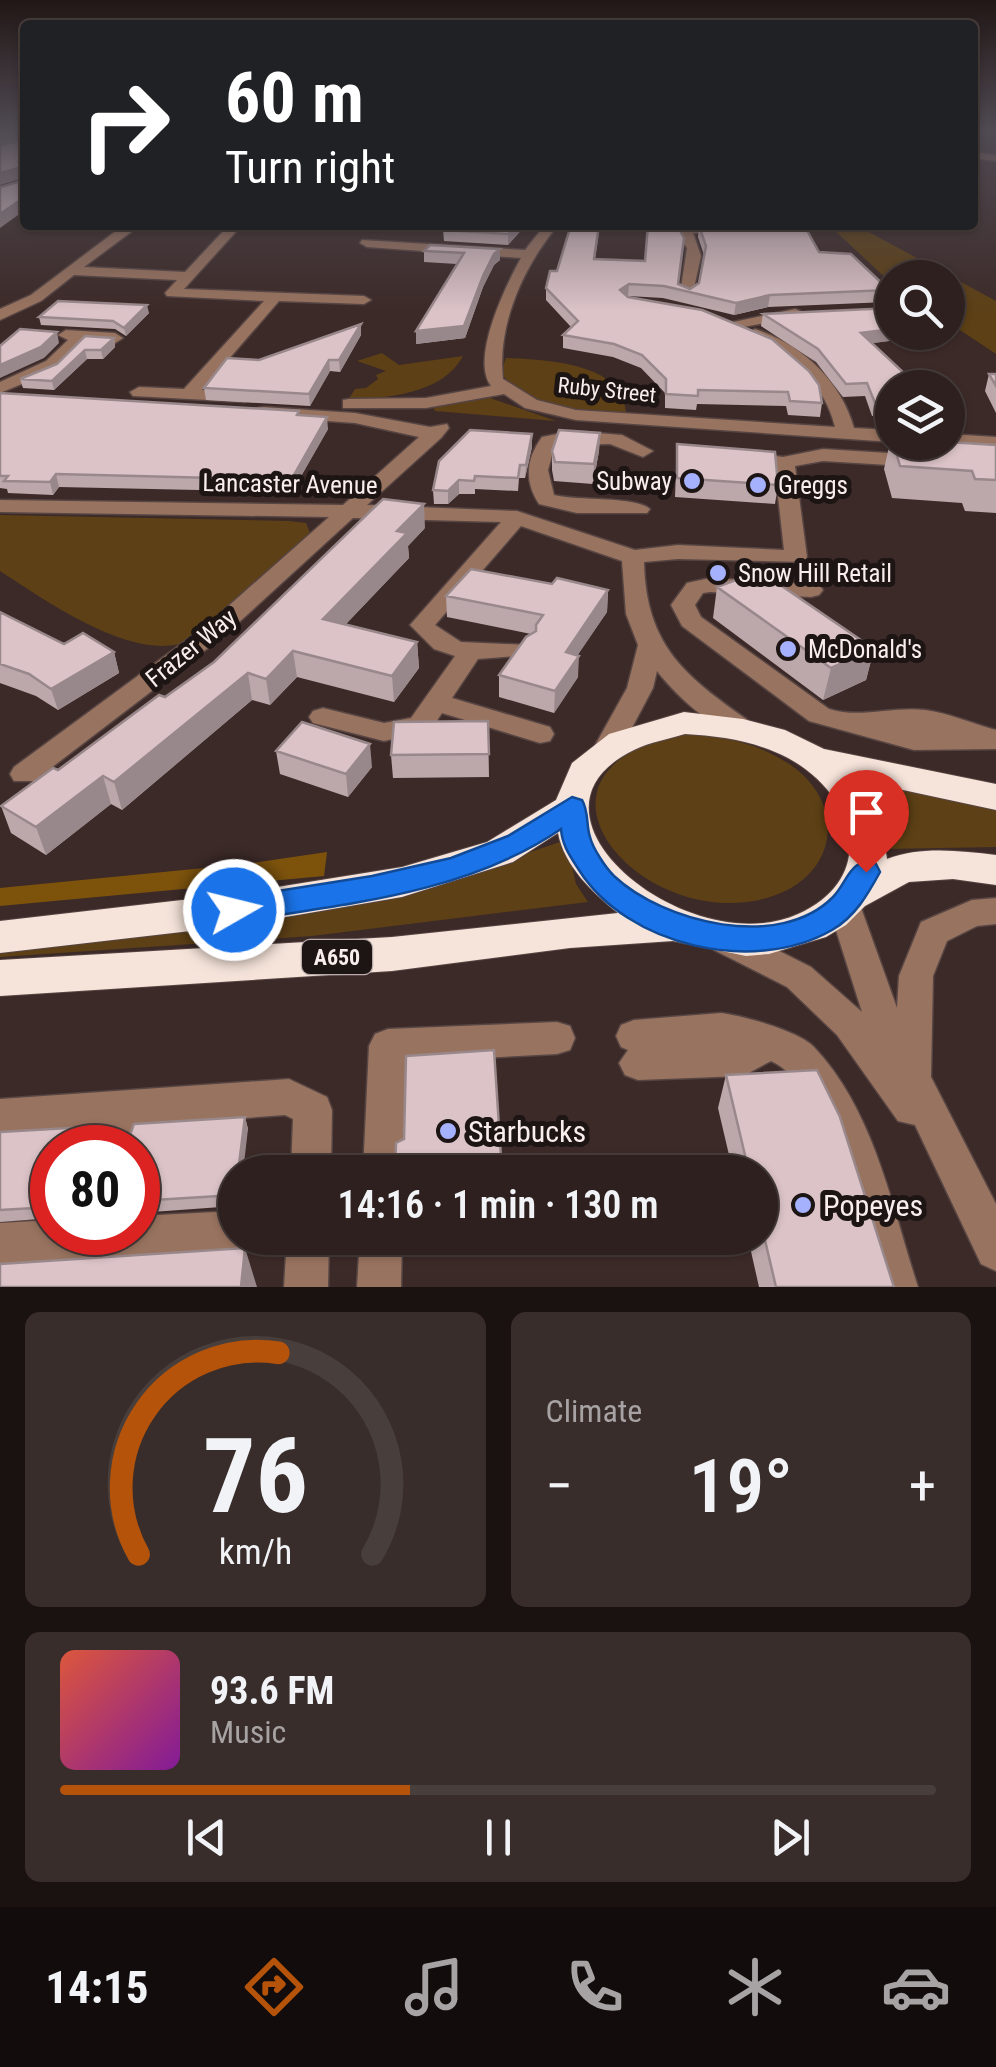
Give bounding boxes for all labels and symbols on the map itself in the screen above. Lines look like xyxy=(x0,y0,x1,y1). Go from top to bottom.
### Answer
street label: Ruby Street xyxy=(557,372,657,408)
place label: Subway xyxy=(596,467,672,496)
street label: Lancaster Avenue xyxy=(202,468,378,500)
marker: Subway xyxy=(681,470,703,492)
place label: Greggs xyxy=(778,471,848,500)
marker: Greggs xyxy=(747,474,769,496)
place label: Snow Hill Retail xyxy=(738,559,892,588)
marker: Snow Hill Retail xyxy=(707,562,729,584)
street label: Frazer Way xyxy=(140,603,242,693)
place label: McDonald's xyxy=(808,635,922,664)
marker: McDonald's xyxy=(777,638,799,660)
pin xyxy=(824,770,909,873)
position arrow xyxy=(182,858,286,962)
road number: A650 xyxy=(302,940,372,974)
place label: Starbucks xyxy=(468,1114,586,1149)
marker: Starbucks xyxy=(437,1120,459,1142)
speed limit sign: 80 xyxy=(30,1125,160,1255)
place label: Popeyes xyxy=(823,1188,923,1223)
marker: Popeyes xyxy=(792,1194,814,1216)

